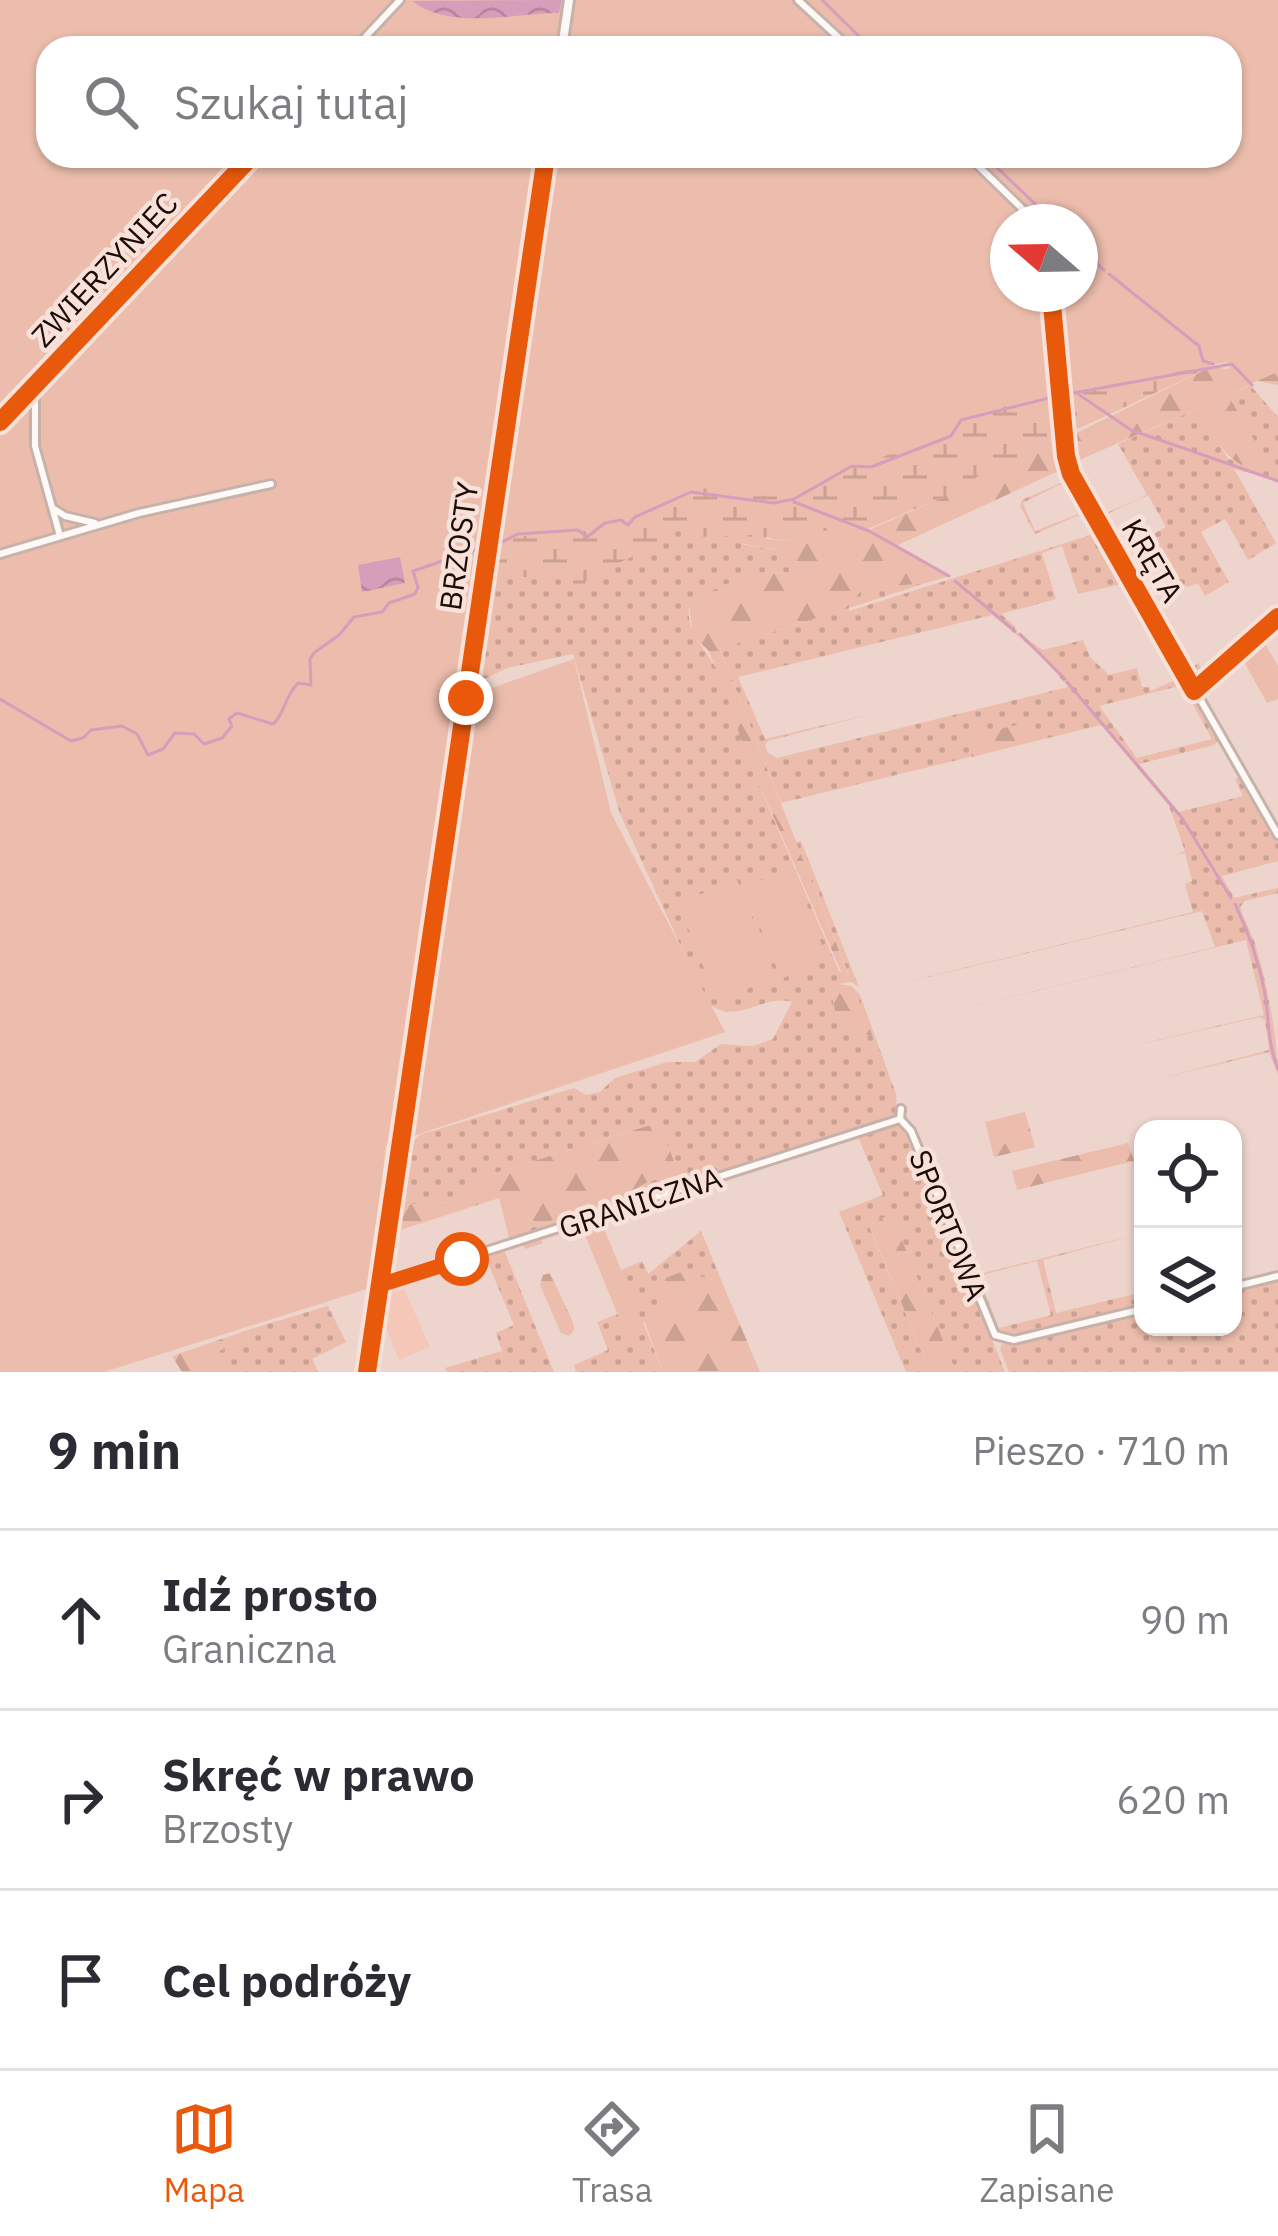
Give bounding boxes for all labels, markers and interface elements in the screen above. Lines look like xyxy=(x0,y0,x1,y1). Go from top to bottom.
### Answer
search box xyxy=(36,36,1242,168)
icon: search xyxy=(78,69,144,135)
text: Szukaj tutaj xyxy=(174,73,408,131)
street label: ZWIERZYNIEC xyxy=(22,184,186,354)
north arrow xyxy=(990,204,1098,312)
street label: BRZOSTY xyxy=(430,479,486,613)
street label: KRĘTA xyxy=(1114,511,1192,609)
route end xyxy=(439,671,493,725)
map controls xyxy=(1134,1120,1242,1336)
button: locate xyxy=(1134,1120,1242,1228)
street label: SPORTOWA xyxy=(901,1144,997,1306)
street label: GRANICZNA xyxy=(554,1157,726,1247)
button: layers xyxy=(1134,1228,1242,1336)
route start xyxy=(435,1232,489,1286)
text: 9 min xyxy=(48,1417,181,1483)
text: Pieszo · 710 m xyxy=(972,1425,1230,1476)
text: Idź prosto xyxy=(162,1565,378,1623)
icon: ahead xyxy=(48,1587,114,1653)
text: 90 m xyxy=(1140,1594,1230,1645)
text: Graniczna xyxy=(162,1623,337,1674)
text: Skręć w prawo xyxy=(162,1745,475,1803)
icon: right xyxy=(48,1767,114,1833)
text: 620 m xyxy=(1117,1774,1230,1825)
text: Brzosty xyxy=(162,1803,293,1854)
icon: arrive xyxy=(48,1947,114,2013)
text: Cel podróży xyxy=(162,1951,411,2009)
tab: Mapa xyxy=(164,2096,245,2211)
tab: Trasa xyxy=(572,2096,653,2211)
tab: Zapisane xyxy=(980,2096,1114,2211)

